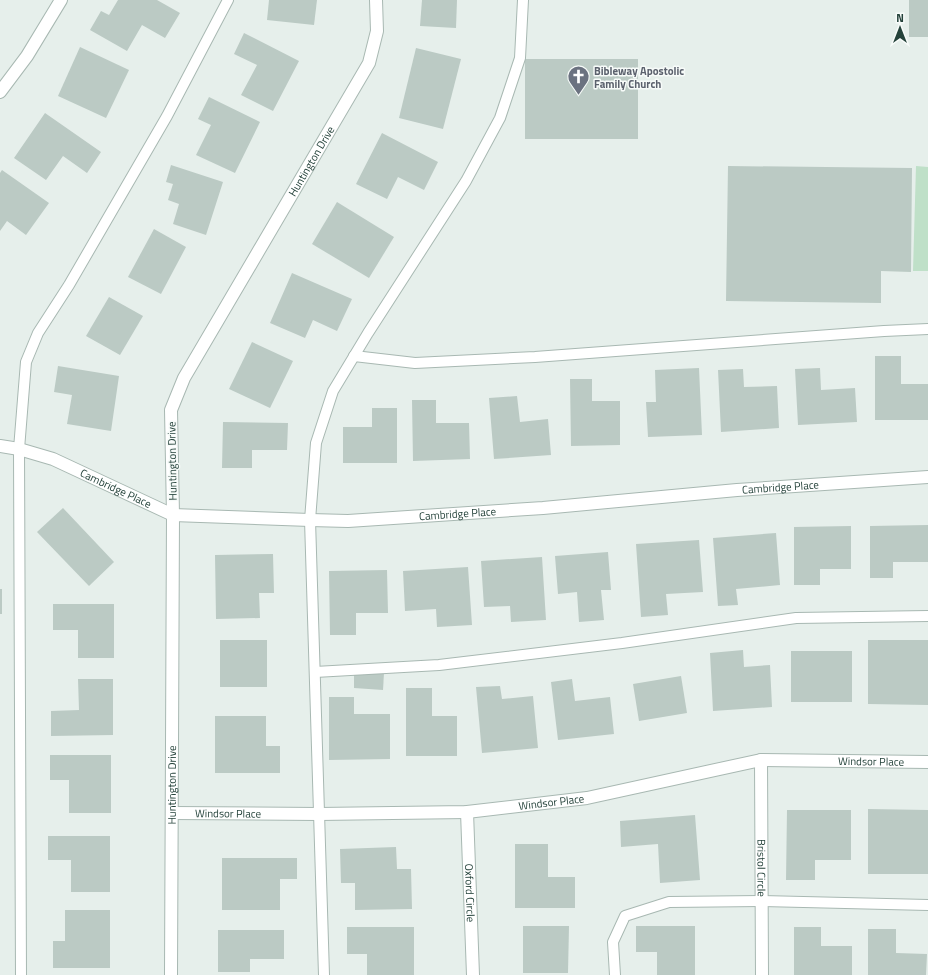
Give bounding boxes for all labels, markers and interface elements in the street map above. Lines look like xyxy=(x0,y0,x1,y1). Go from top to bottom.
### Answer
north arrow xyxy=(880,8,920,48)
text: N xyxy=(896,10,904,26)
place label: Bibleway Apostolic Family Church xyxy=(594,63,684,92)
church icon: Bibleway Apostolic Family Church xyxy=(566,64,592,97)
street label: Huntington Drive xyxy=(284,123,339,199)
street label: Huntington Drive xyxy=(163,421,181,501)
street label: Cambridge Place xyxy=(78,465,155,512)
street label: Cambridge Place xyxy=(741,476,820,498)
street label: Cambridge Place xyxy=(419,503,497,524)
street label: Huntington Drive xyxy=(164,745,180,825)
street label: Windsor Place xyxy=(838,753,905,770)
street label: Windsor Place xyxy=(518,790,586,814)
street label: Windsor Place xyxy=(195,805,261,822)
street label: Bristol Circle xyxy=(753,839,770,897)
street label: Oxford Circle xyxy=(461,863,479,923)

